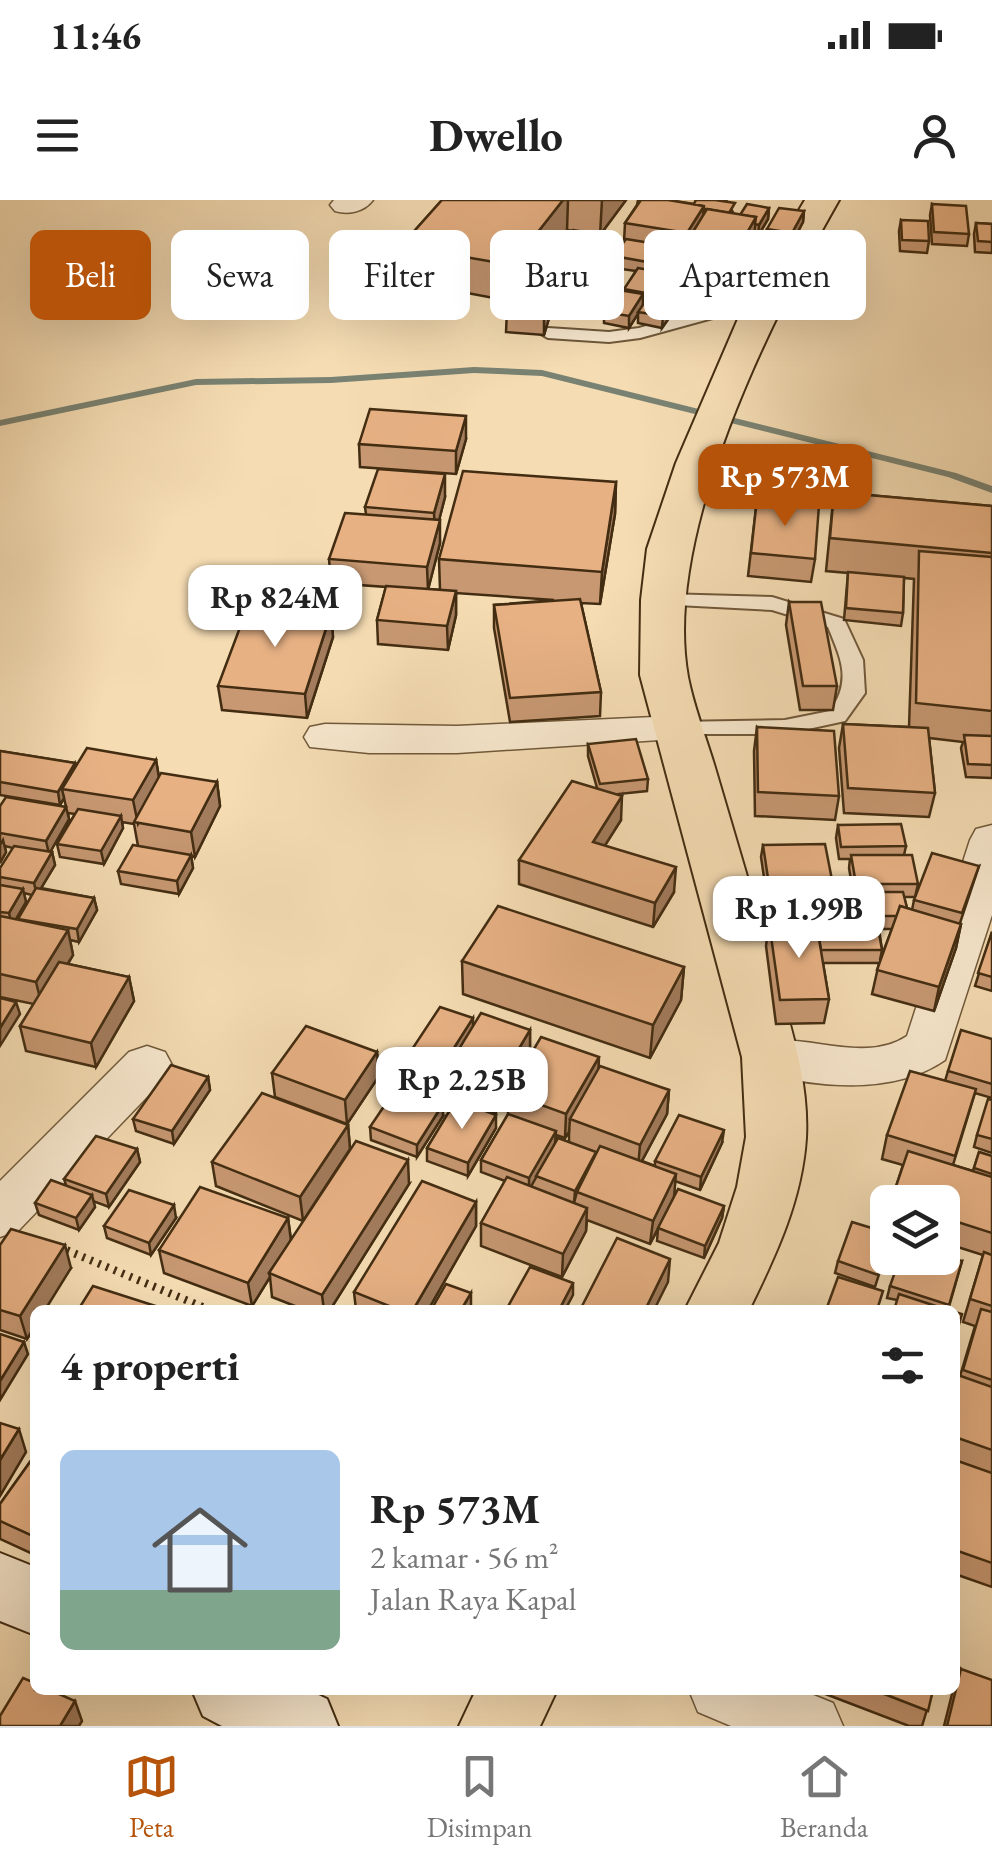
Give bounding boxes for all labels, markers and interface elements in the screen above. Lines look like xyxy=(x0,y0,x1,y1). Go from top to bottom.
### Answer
text: 11:46 xyxy=(50,11,141,60)
text: Dwello xyxy=(429,106,563,164)
icon: menu xyxy=(30,108,85,163)
icon: person xyxy=(907,108,962,163)
chip: Beli xyxy=(30,230,151,320)
chip: Sewa xyxy=(171,230,309,320)
chip: Filter xyxy=(329,230,470,320)
chip: Baru xyxy=(490,230,624,320)
chip: Apartemen xyxy=(644,230,866,320)
pin: Rp 573M xyxy=(693,444,877,529)
text: Rp 573M xyxy=(720,455,850,497)
pin: Rp 824M xyxy=(183,565,367,650)
text: Rp 824M xyxy=(210,576,340,618)
pin: Rp 1.99B xyxy=(696,876,902,961)
text: Rp 1.99B xyxy=(735,887,863,929)
pin: Rp 2.25B xyxy=(359,1047,565,1132)
text: Rp 2.25B xyxy=(398,1058,526,1100)
map controls xyxy=(870,1185,960,1275)
button: layers xyxy=(870,1185,960,1275)
text: 4 properti xyxy=(60,1338,240,1393)
icon: filters xyxy=(875,1338,930,1393)
text: Rp 573M xyxy=(370,1481,540,1536)
icon: home xyxy=(140,1490,260,1610)
text: 2 kamar · 56 m² xyxy=(370,1536,559,1578)
text: Jalan Raya Kapal xyxy=(370,1578,576,1620)
tab: Peta xyxy=(124,1749,179,1845)
tab: Disimpan xyxy=(427,1749,532,1845)
tab: Beranda xyxy=(780,1749,868,1845)

